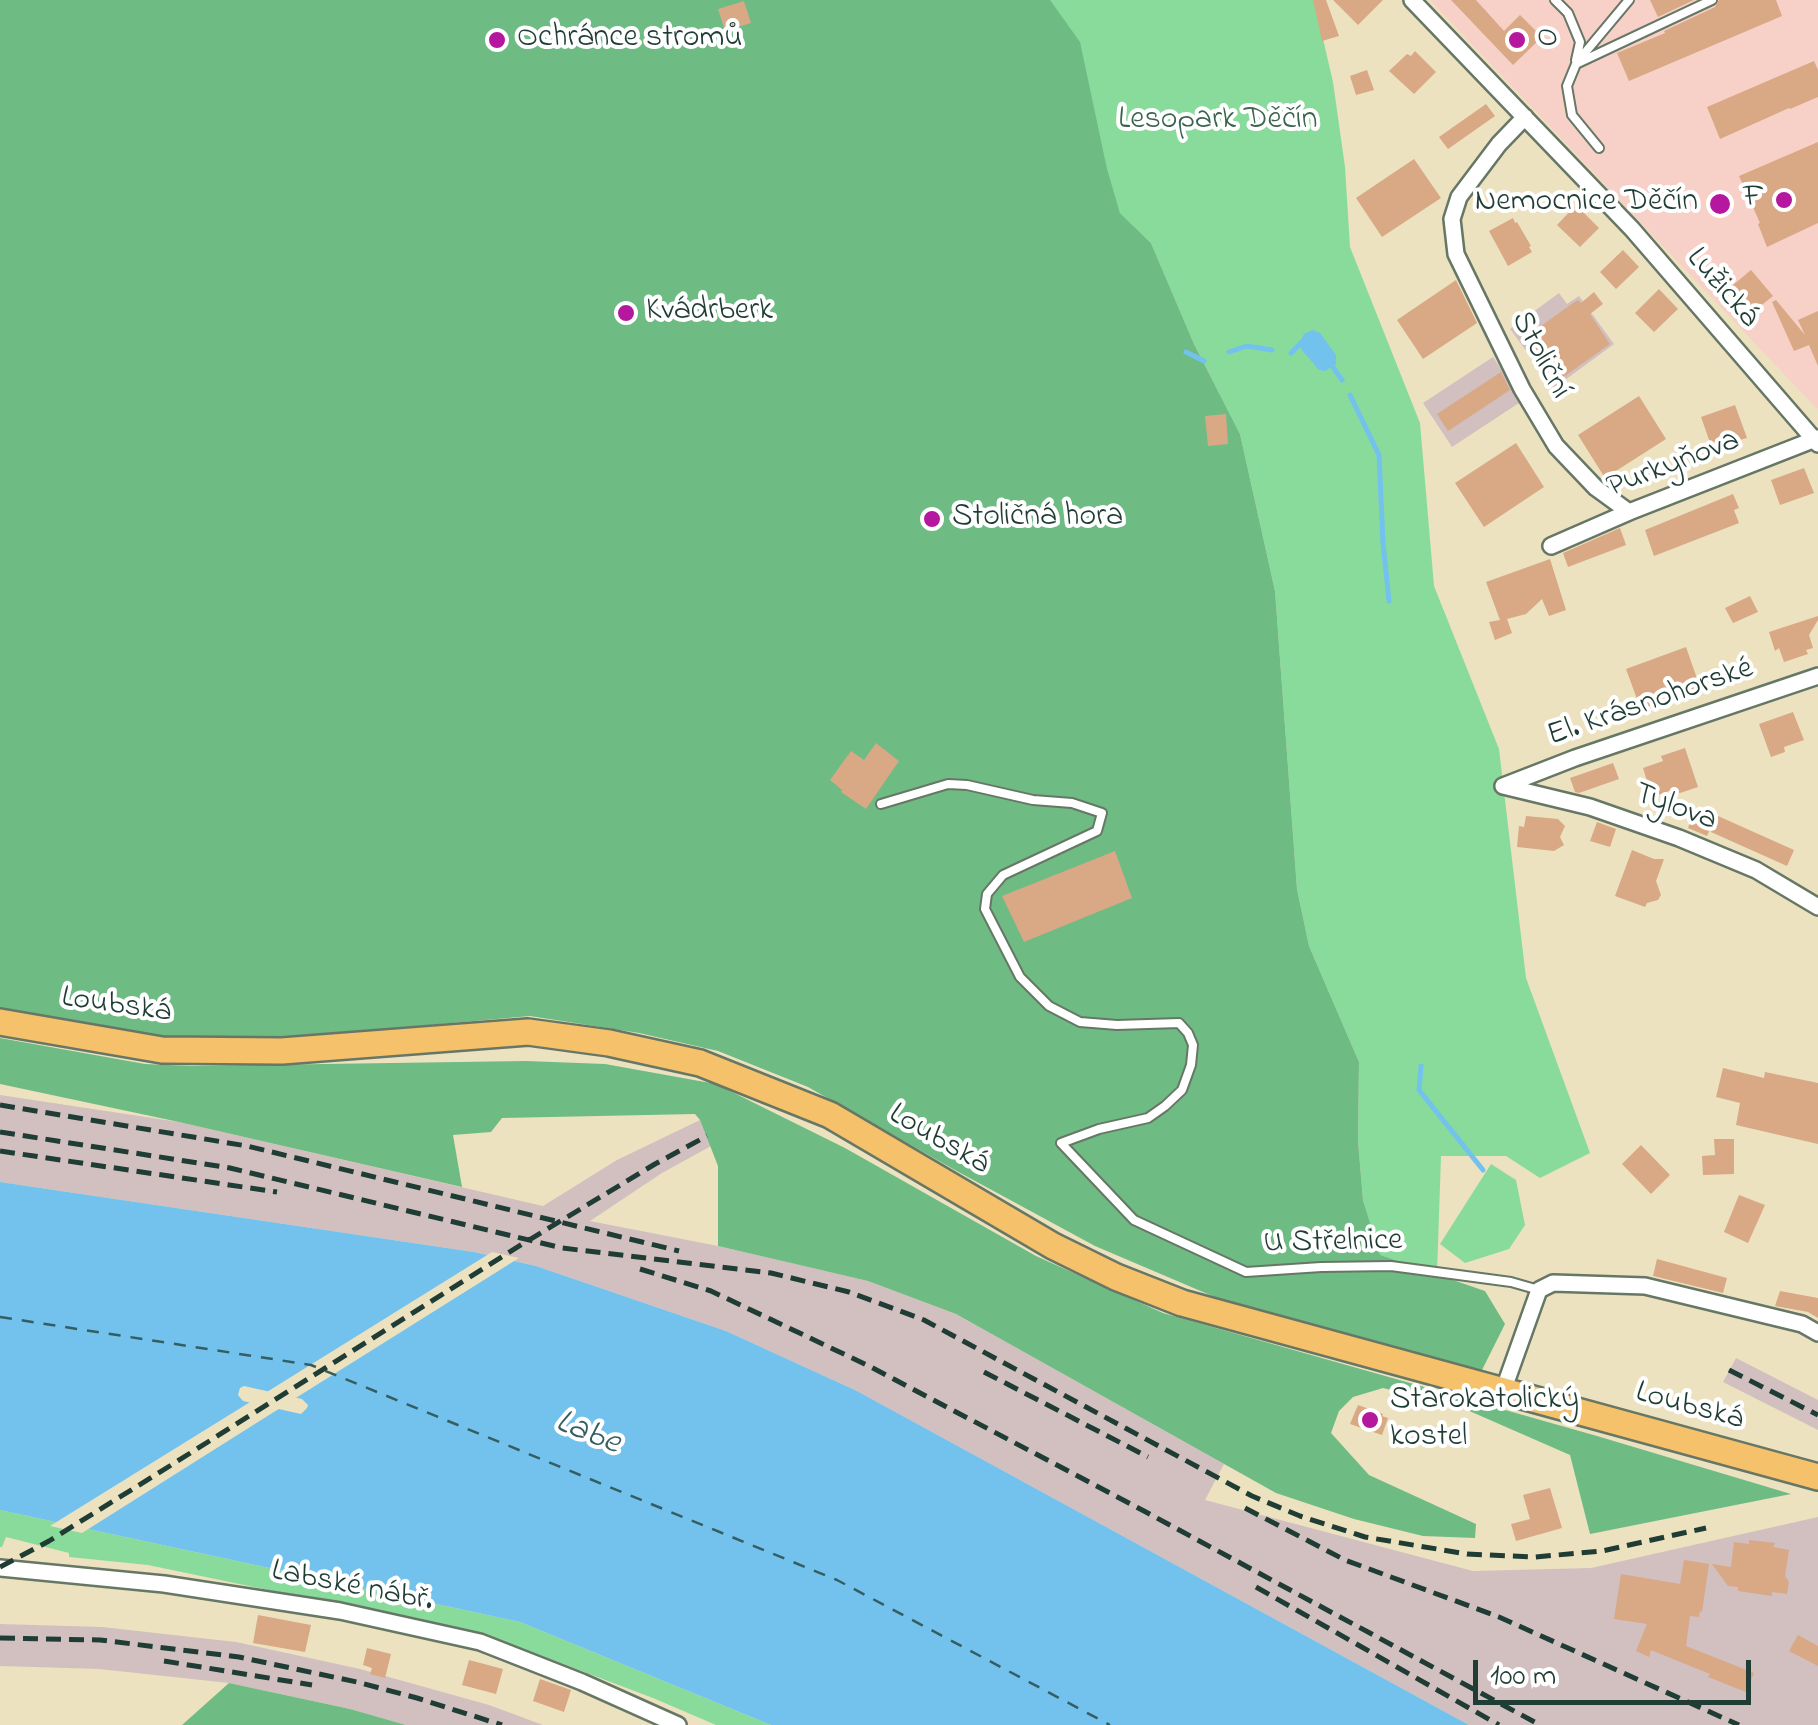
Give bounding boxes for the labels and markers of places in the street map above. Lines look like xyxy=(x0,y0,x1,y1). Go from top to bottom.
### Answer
place label: Ochránce stromů xyxy=(517,21,743,59)
place label: O xyxy=(1537,21,1558,59)
marker: Ochránce stromů xyxy=(486,29,508,51)
marker: O xyxy=(1506,29,1528,51)
place label: F xyxy=(1743,181,1764,219)
place label: Nemocnice Děčín xyxy=(1475,185,1698,223)
marker: F xyxy=(1773,189,1795,211)
marker: Nemocnice Děčín xyxy=(1707,191,1733,217)
place label: Kvádrberk xyxy=(646,294,773,332)
marker: Kvádrberk xyxy=(615,302,637,324)
place label: Stoličná hora xyxy=(952,500,1123,538)
marker: Stoličná hora xyxy=(921,508,943,530)
place label: Starokatolický kostel xyxy=(1390,1383,1579,1458)
marker: Starokatolický kostel xyxy=(1359,1409,1381,1431)

